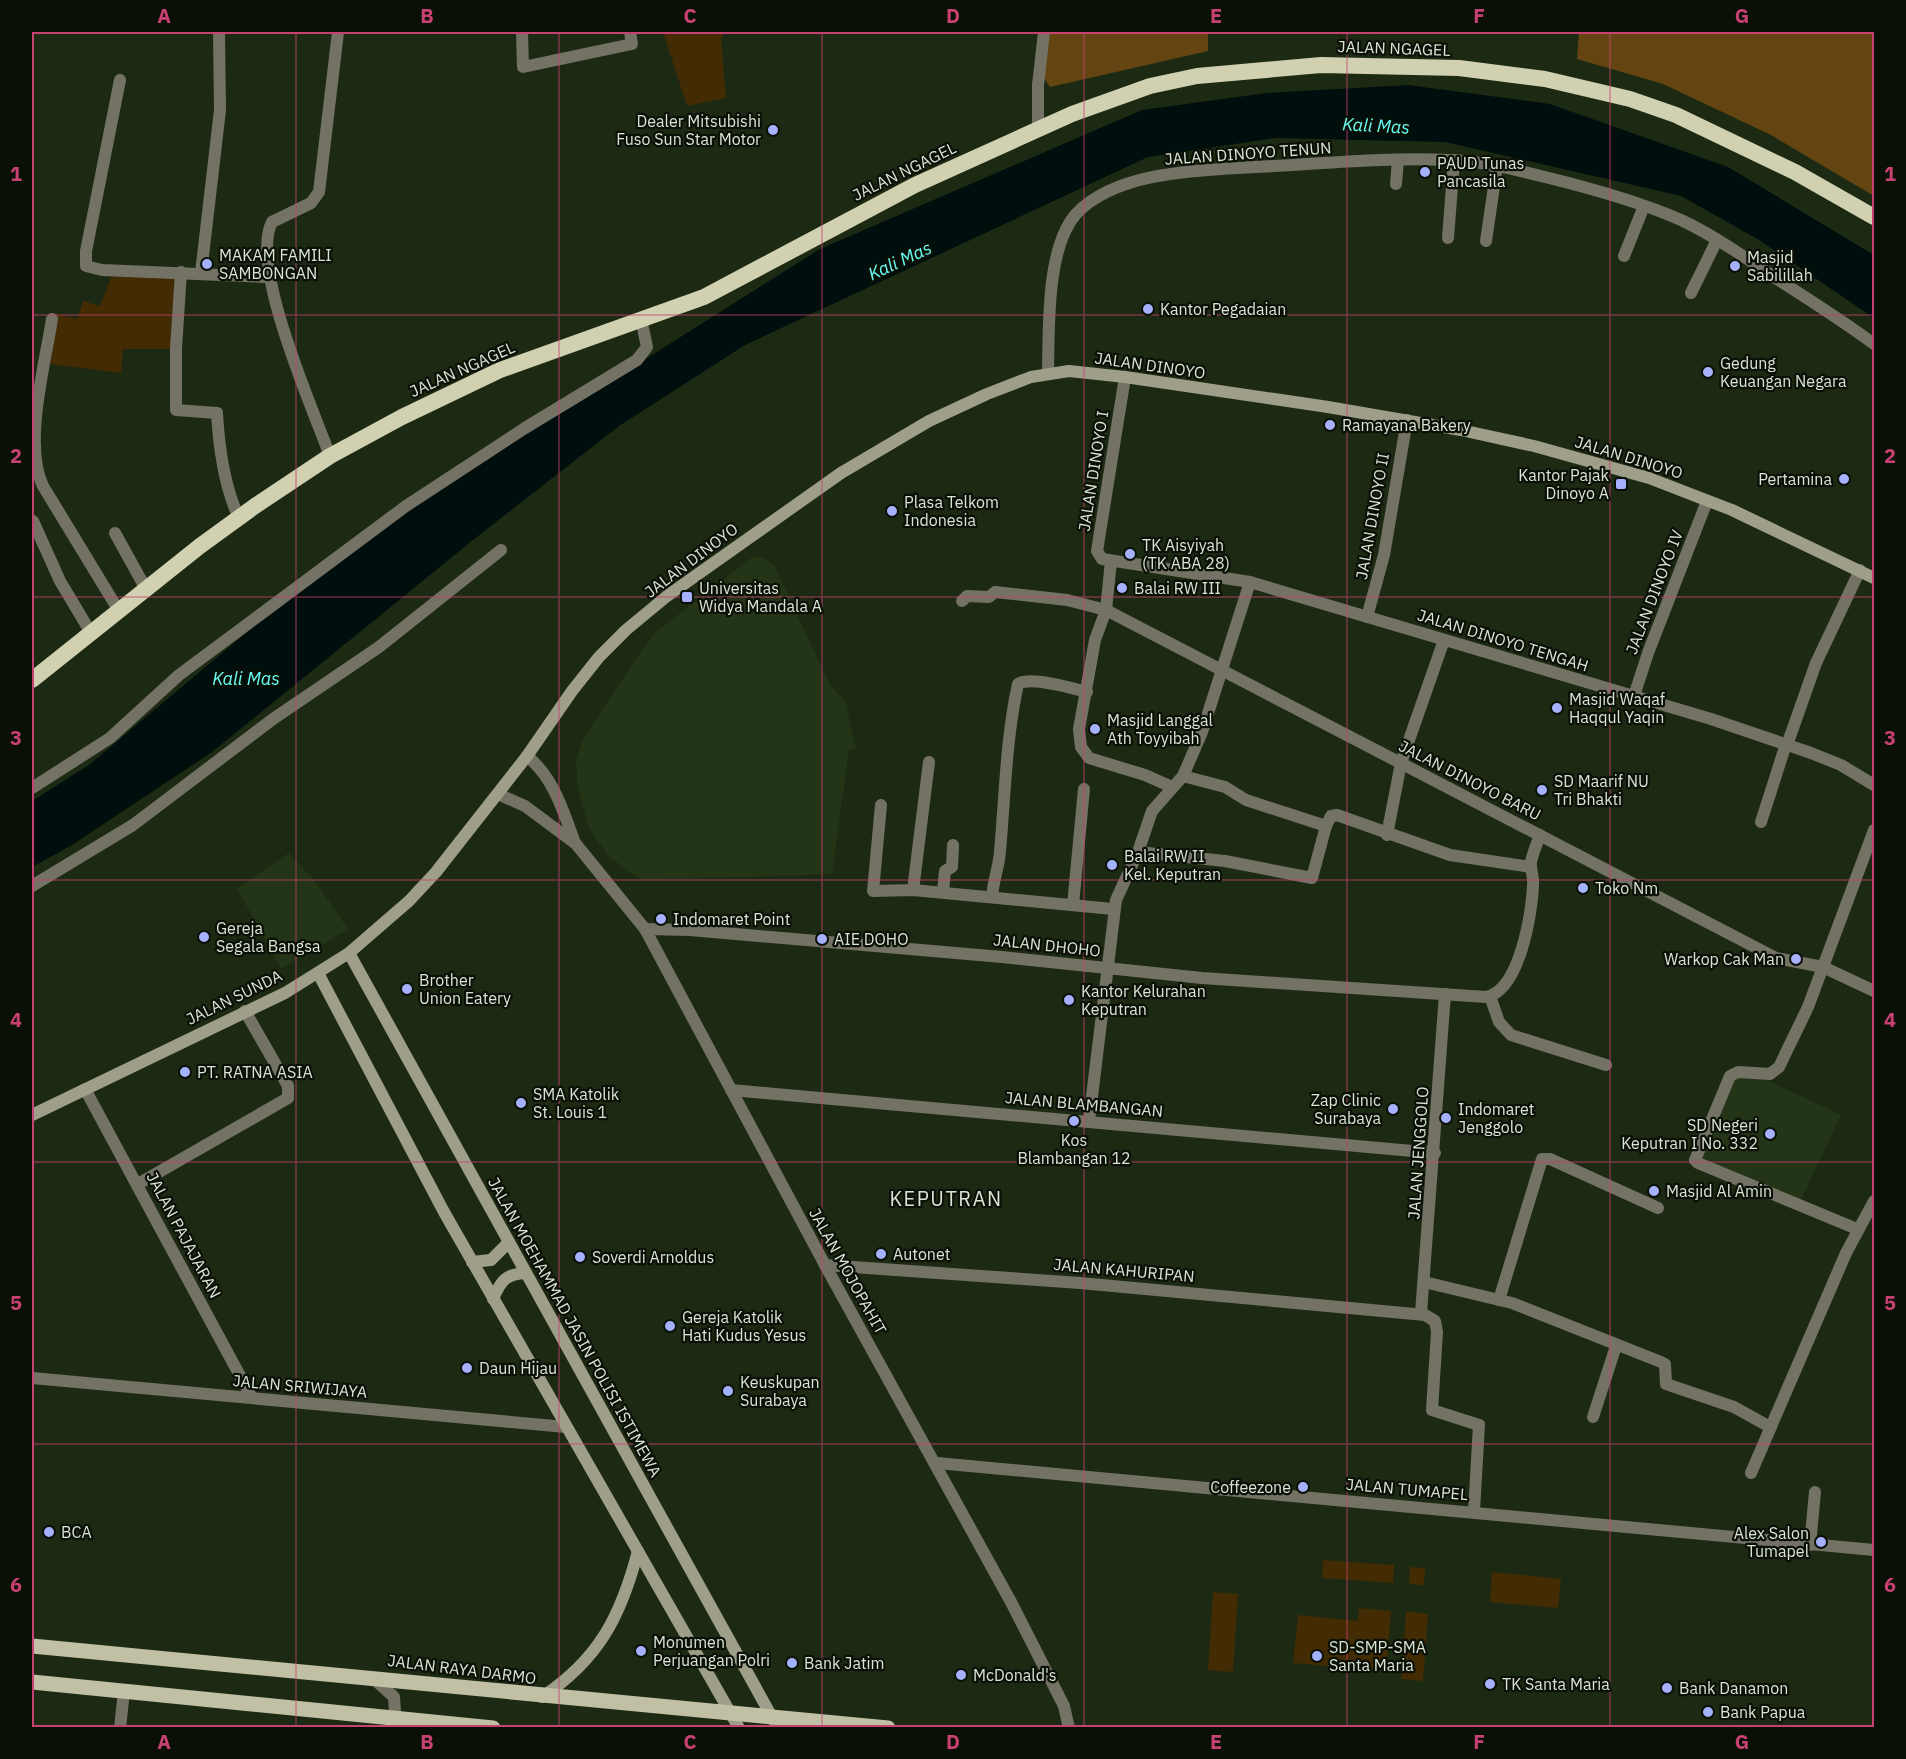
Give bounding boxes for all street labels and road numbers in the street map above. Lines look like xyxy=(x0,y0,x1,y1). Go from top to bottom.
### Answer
street label: JALAN NGAGEL xyxy=(1337,36,1451,60)
street label: JALAN NGAGEL xyxy=(849,137,959,205)
street label: JALAN DINOYO TENUN xyxy=(1164,137,1332,169)
street label: JALAN NGAGEL xyxy=(406,337,518,401)
street label: JALAN DINOYO xyxy=(1093,347,1207,383)
street label: JALAN DINOYO I xyxy=(1074,409,1112,533)
street label: JALAN DINOYO xyxy=(1573,431,1685,483)
street label: JALAN DINOYO II xyxy=(1351,451,1393,581)
street label: JALAN DINOYO xyxy=(640,518,742,602)
street label: JALAN DINOYO IV xyxy=(1621,527,1687,657)
street label: JALAN DINOYO TENGAH xyxy=(1415,604,1591,676)
street label: JALAN DINOYO BARU xyxy=(1396,735,1544,825)
street label: JALAN DHOHO xyxy=(992,929,1102,961)
street label: JALAN SUNDA xyxy=(183,965,285,1029)
street label: JALAN JENGGOLO xyxy=(1403,1086,1433,1220)
street label: JALAN BLAMBANGAN xyxy=(1004,1087,1164,1121)
street label: JALAN PAJAJARAN xyxy=(142,1169,226,1301)
street label: JALAN MOEHAMMAD JASIN POLISI ISTIMEWA xyxy=(484,1174,666,1480)
street label: JALAN MOJOPAHIT xyxy=(805,1204,891,1338)
street label: JALAN KAHURIPAN xyxy=(1053,1254,1195,1286)
street label: JALAN SRIWIJAYA xyxy=(232,1370,368,1402)
street label: JALAN TUMAPEL xyxy=(1345,1474,1469,1504)
street label: JALAN RAYA DARMO xyxy=(387,1650,537,1688)

